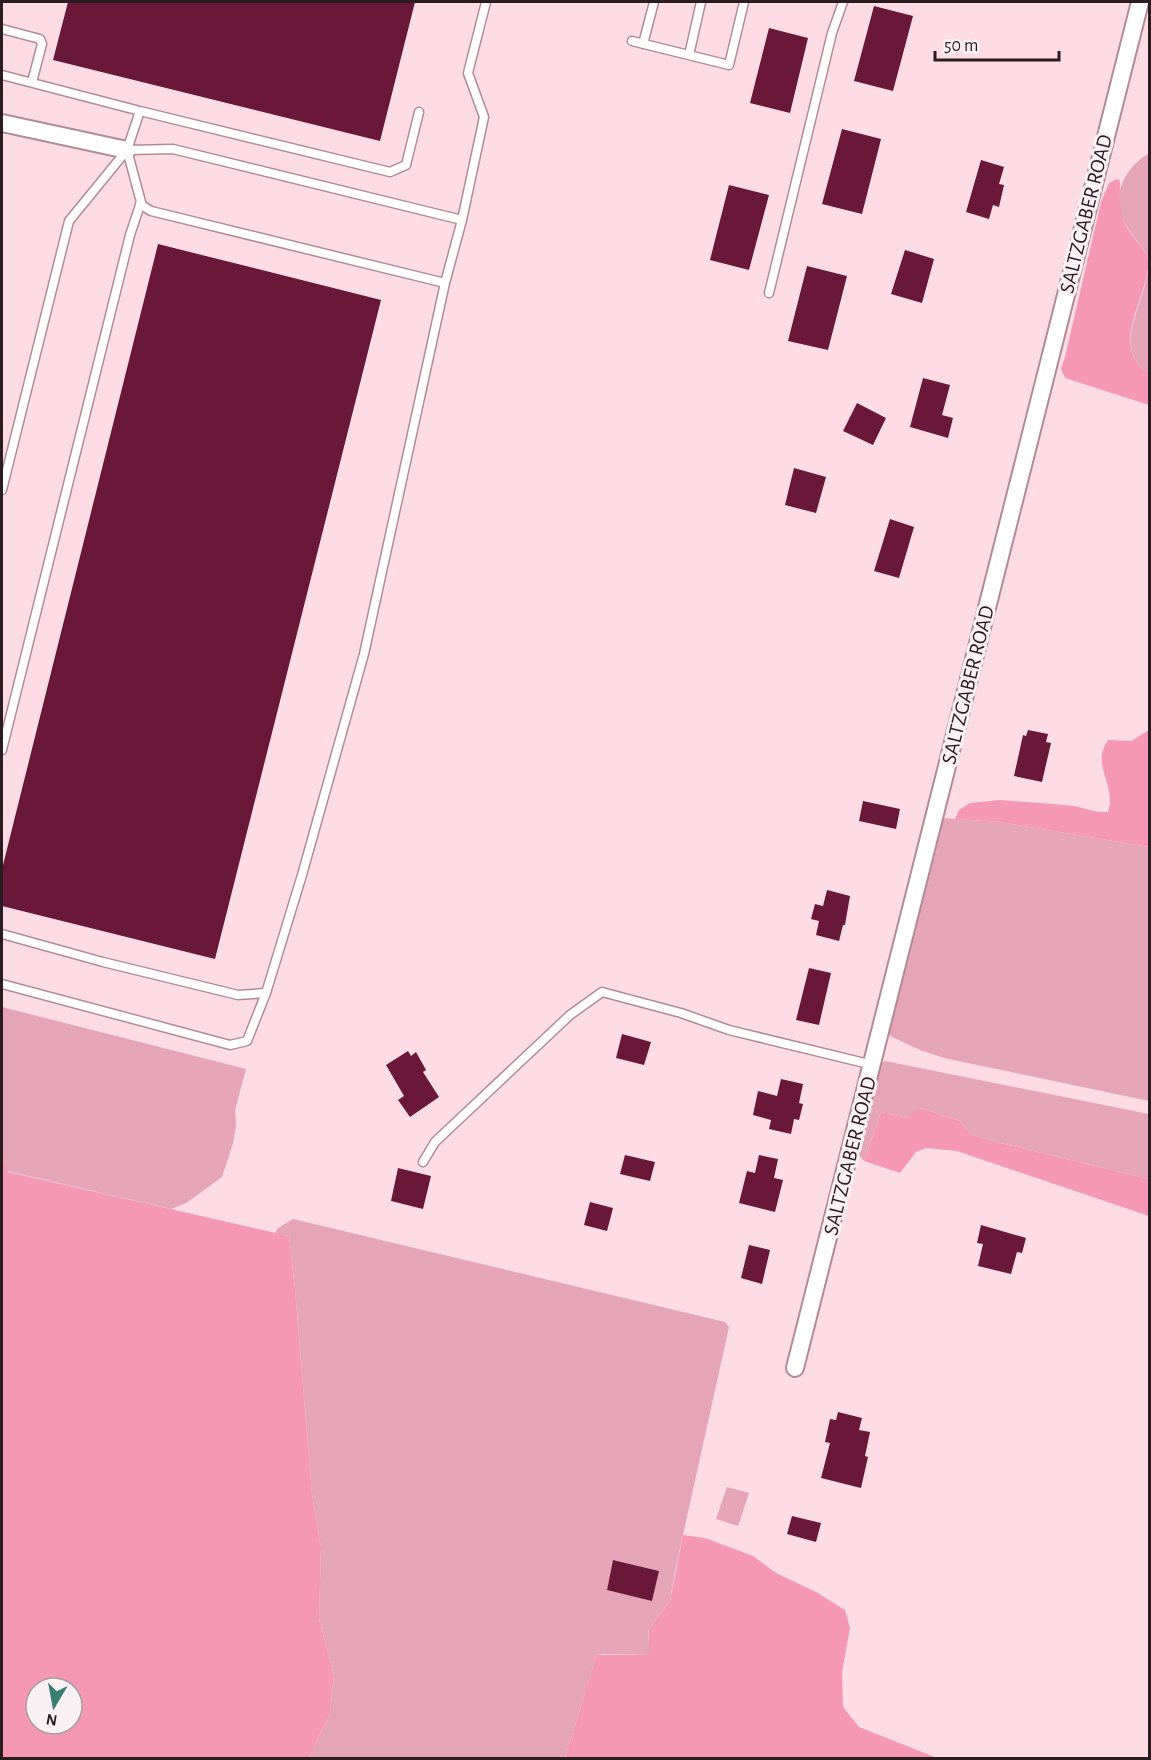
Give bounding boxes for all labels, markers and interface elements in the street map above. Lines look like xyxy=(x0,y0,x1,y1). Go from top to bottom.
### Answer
scale bar xyxy=(935,24,1060,62)
text: 50 m xyxy=(944,37,978,55)
street label: SALTZGABER ROAD xyxy=(1056,133,1116,295)
street label: SALTZGABER ROAD xyxy=(938,604,998,766)
street label: SALTZGABER ROAD xyxy=(820,1075,880,1237)
north arrow xyxy=(24,1676,84,1736)
text: N xyxy=(45,1711,58,1729)

